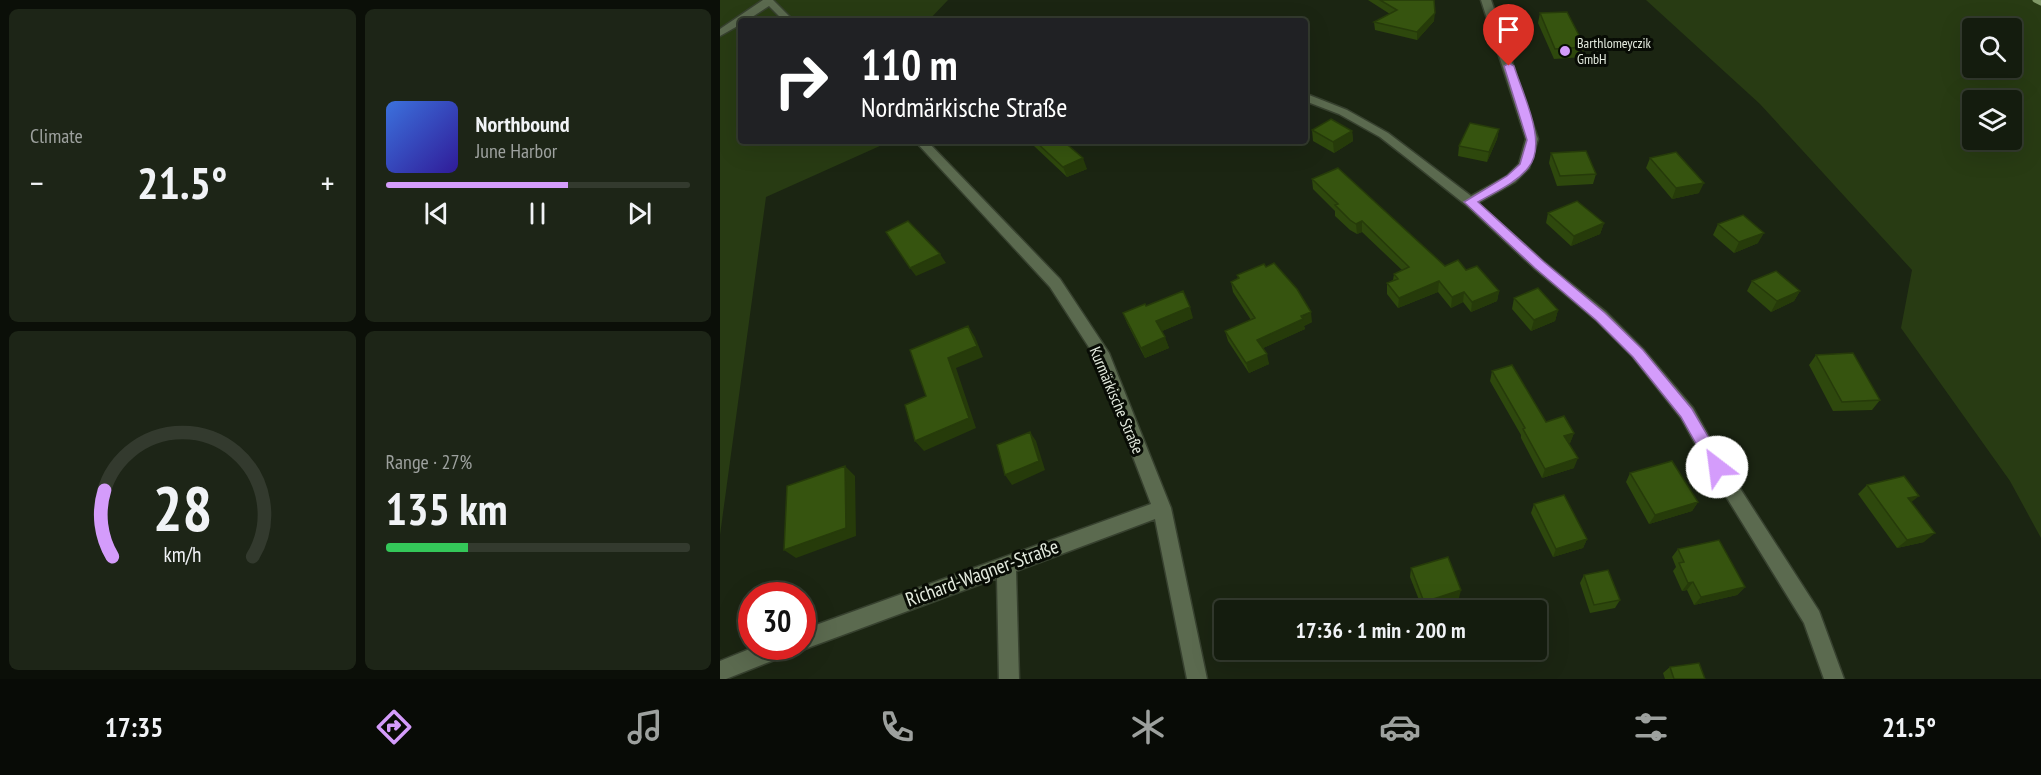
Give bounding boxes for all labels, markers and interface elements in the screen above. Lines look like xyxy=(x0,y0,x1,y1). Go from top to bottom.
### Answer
pin xyxy=(1483,4,1534,66)
icon: arrive xyxy=(1492,13,1525,46)
map controls xyxy=(1962,18,2022,150)
button: search xyxy=(1962,18,2022,78)
place label: Barthlomeyczik GmbH xyxy=(1577,34,1652,68)
text: 110 m xyxy=(861,37,958,92)
icon: right xyxy=(762,42,840,120)
marker: Barthlomeyczik GmbH xyxy=(1558,44,1572,58)
text: Nordmärkische Straße xyxy=(861,90,1067,124)
button: layers xyxy=(1962,90,2022,150)
text: Northbound xyxy=(476,110,569,138)
text: Climate xyxy=(30,123,83,149)
text: June Harbor xyxy=(476,138,557,164)
text: 21.5° xyxy=(137,153,227,211)
text: − xyxy=(30,161,44,204)
text: + xyxy=(321,161,334,204)
icon: previous xyxy=(420,197,453,230)
icon: pause xyxy=(521,197,554,230)
icon: next xyxy=(623,197,656,230)
street label: Kurmärkische Straße xyxy=(1085,343,1149,457)
position arrow xyxy=(1685,435,1749,499)
text: Range · 27% xyxy=(386,449,472,475)
text: 28 xyxy=(152,467,212,548)
text: 135 km xyxy=(386,479,508,537)
street label: Richard-Wagner-Straße xyxy=(902,533,1062,613)
text: km/h xyxy=(163,541,201,569)
speed limit sign: 30 xyxy=(738,582,816,660)
text: 17:36 · 1 min · 200 m xyxy=(1295,616,1466,644)
icon: directions xyxy=(373,706,415,748)
icon: music xyxy=(624,706,666,748)
icon: phone xyxy=(876,706,918,748)
icon: climate xyxy=(1127,706,1169,748)
icon: car xyxy=(1379,706,1421,748)
icon: filters xyxy=(1630,706,1672,748)
text: 17:35 xyxy=(105,710,163,744)
text: 21.5° xyxy=(1882,710,1936,744)

